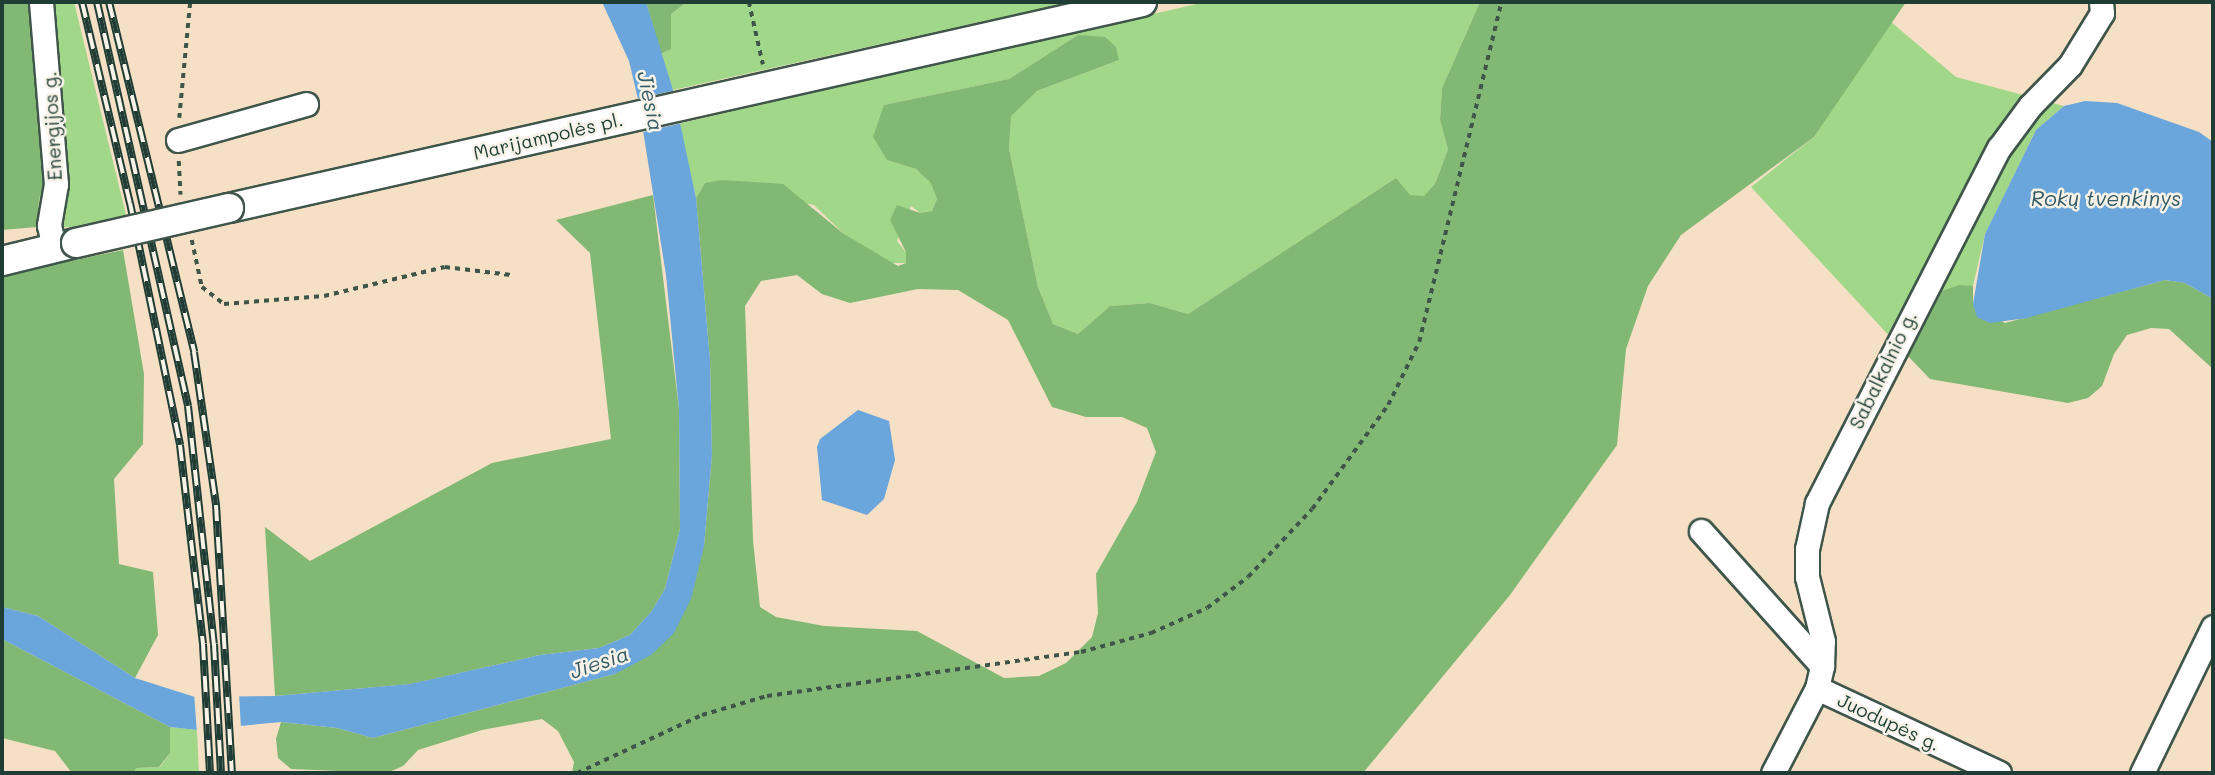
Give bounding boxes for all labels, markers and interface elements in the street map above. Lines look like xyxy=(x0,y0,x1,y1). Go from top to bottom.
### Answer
water label: Jiesia xyxy=(632,69,670,133)
street label: Energijos g. xyxy=(38,71,66,181)
street label: Marijampolės pl. xyxy=(471,108,625,164)
water label: Rokų tvenkinys xyxy=(2031,185,2181,211)
street label: Sabalkalnio g. xyxy=(1845,307,1921,433)
water label: Jiesia xyxy=(566,640,632,684)
street label: Juodupės g. xyxy=(1834,688,1944,756)

